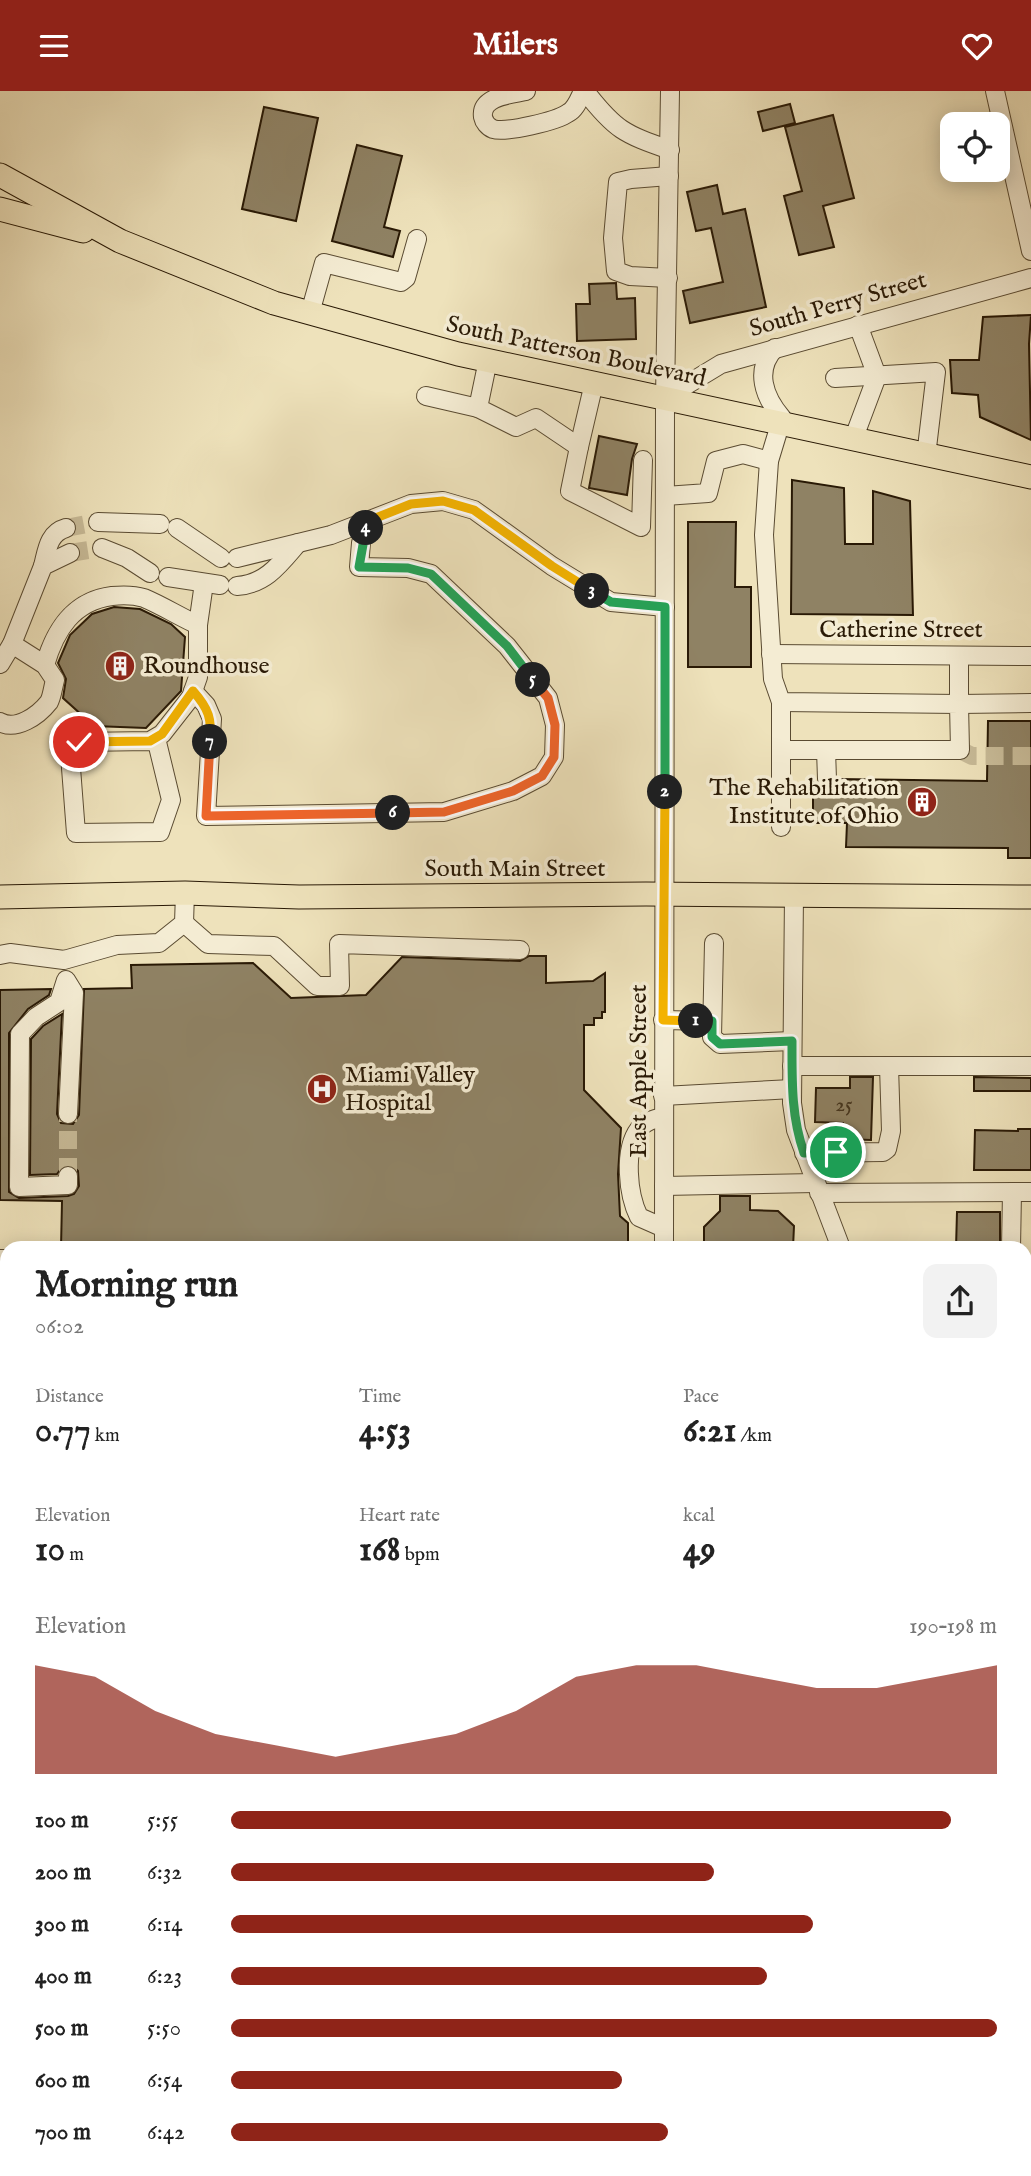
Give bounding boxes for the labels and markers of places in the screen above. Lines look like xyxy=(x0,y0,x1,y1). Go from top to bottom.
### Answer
pin: 4 xyxy=(348,511,384,545)
pin: 3 xyxy=(574,573,610,609)
building icon: Roundhouse xyxy=(103,649,137,683)
place label: Roundhouse xyxy=(143,651,269,682)
pin: 5 xyxy=(516,663,550,697)
pin xyxy=(49,712,109,772)
pin: 7 xyxy=(192,725,228,759)
place label: The Rehabilitation Institute of Ohio xyxy=(709,773,899,832)
pin: 2 xyxy=(648,775,682,809)
building icon: The Rehabilitation Institute of Ohio xyxy=(905,785,939,819)
pin: 6 xyxy=(376,795,410,831)
pin: 1 xyxy=(678,1003,714,1039)
place label: Miami Valley Hospital xyxy=(345,1060,475,1119)
hospital icon: Miami Valley Hospital xyxy=(305,1072,339,1106)
pin xyxy=(806,1122,866,1182)

